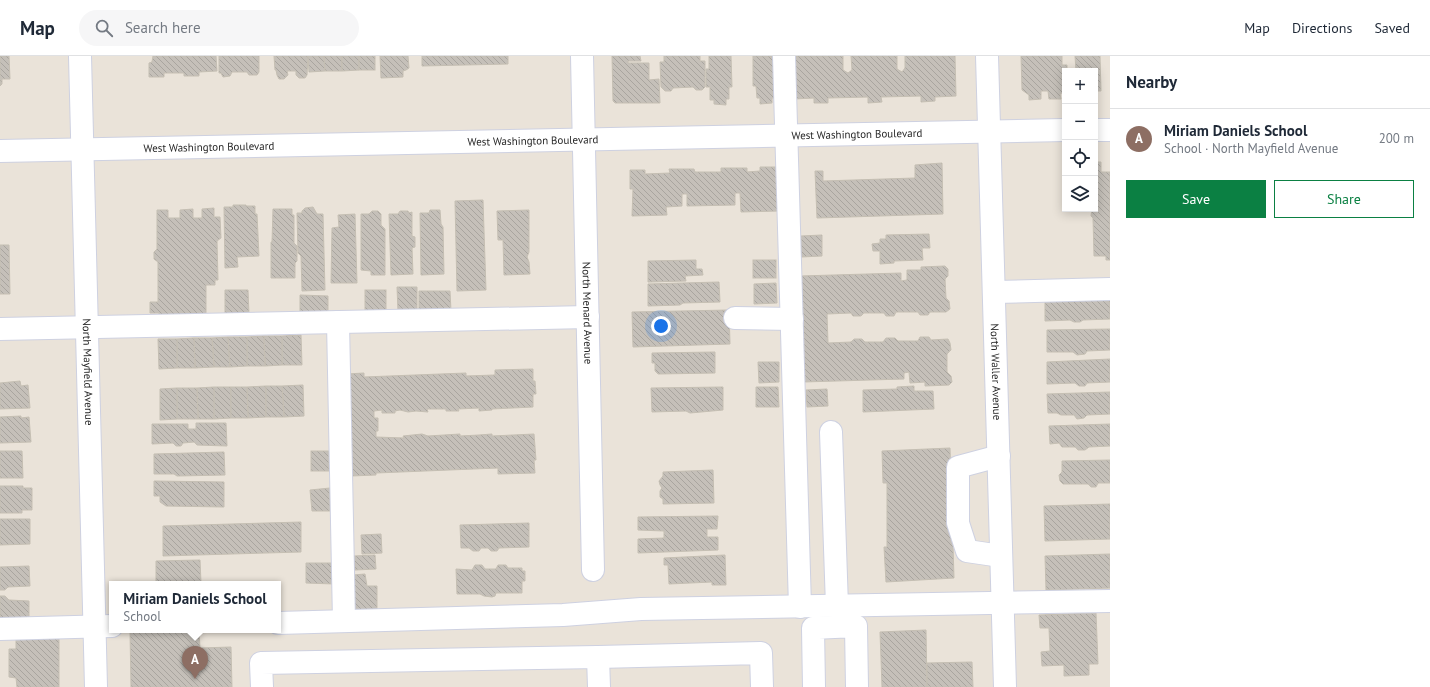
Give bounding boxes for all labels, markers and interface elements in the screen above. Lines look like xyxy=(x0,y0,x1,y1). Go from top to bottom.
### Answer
search box xyxy=(79,10,359,46)
text: Map xyxy=(20,16,55,40)
icon: search xyxy=(93,17,115,39)
text: Search here xyxy=(125,18,201,37)
text: Map xyxy=(1244,19,1270,37)
text: Directions xyxy=(1292,19,1352,37)
text: Saved xyxy=(1374,19,1410,37)
map controls xyxy=(1062,68,1098,212)
button: + xyxy=(1062,68,1098,104)
text: Nearby xyxy=(1126,71,1177,93)
button: − xyxy=(1062,104,1098,140)
text: Miriam Daniels School xyxy=(1164,121,1307,140)
street label: West Washington Boulevard xyxy=(791,126,922,142)
text: A xyxy=(1135,130,1143,147)
text: 200 m xyxy=(1379,130,1414,147)
street label: West Washington Boulevard xyxy=(467,132,599,149)
street label: West Washington Boulevard xyxy=(143,139,275,155)
button: locate xyxy=(1062,140,1098,176)
text: School · North Mayfield Avenue xyxy=(1164,140,1338,157)
button: layers xyxy=(1062,176,1098,212)
button: Save xyxy=(1126,180,1266,218)
button: Share xyxy=(1274,180,1414,218)
street label: North Menard Avenue xyxy=(579,262,596,365)
your location xyxy=(651,316,671,336)
street label: North Mayfield Avenue xyxy=(80,318,96,426)
street label: North Waller Avenue xyxy=(988,323,1004,421)
popup xyxy=(109,581,281,633)
text: Miriam Daniels School xyxy=(123,589,267,608)
text: School xyxy=(123,608,161,625)
pin: A xyxy=(182,646,208,679)

